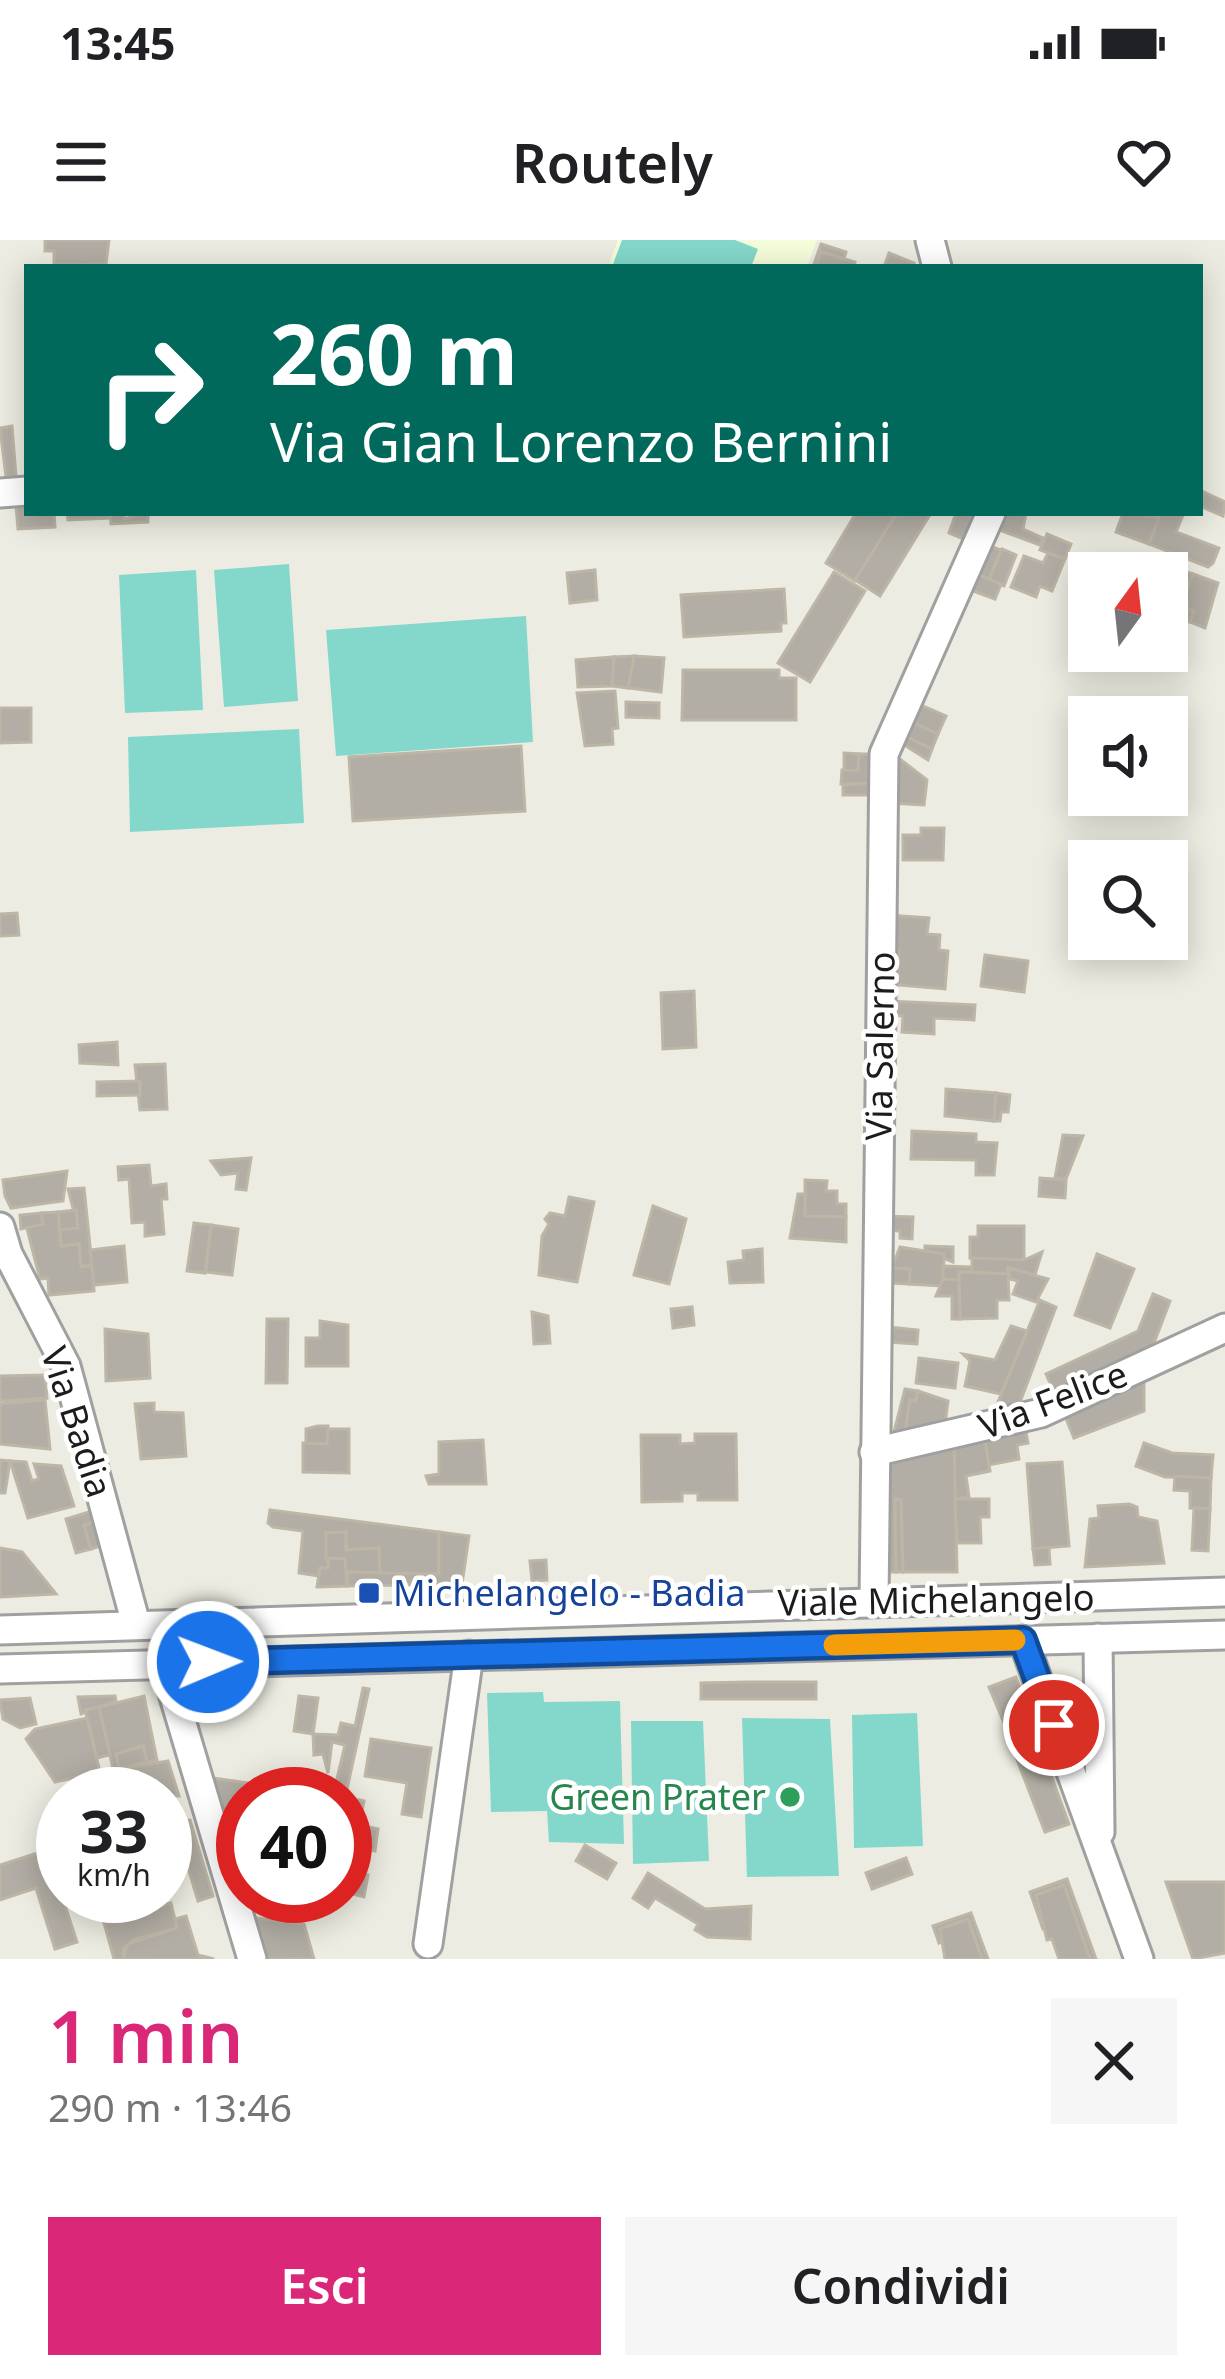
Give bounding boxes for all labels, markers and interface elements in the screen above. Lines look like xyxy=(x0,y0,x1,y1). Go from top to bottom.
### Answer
text: 13:45 xyxy=(60,12,176,73)
text: Routely xyxy=(512,125,713,199)
icon: menu xyxy=(48,129,114,195)
icon: heart xyxy=(1111,129,1177,195)
text: 260 m xyxy=(270,295,518,410)
icon: right xyxy=(72,312,228,468)
text: Via Gian Lorenzo Bernini xyxy=(270,404,892,478)
north arrow xyxy=(1068,552,1188,672)
map controls xyxy=(1068,552,1188,960)
button: sound xyxy=(1068,696,1188,816)
button: search xyxy=(1068,840,1188,960)
street label: Via Salerno xyxy=(853,951,906,1141)
street label: Via Badia xyxy=(30,1340,125,1503)
street label: Via Felice xyxy=(971,1349,1134,1450)
place label: Michelangelo - Badia xyxy=(393,1568,746,1617)
street label: Viale Michelangelo xyxy=(777,1572,1095,1627)
marker: Michelangelo - Badia xyxy=(356,1580,382,1606)
position arrow xyxy=(145,1599,271,1725)
pin xyxy=(1003,1674,1105,1776)
icon: arrive xyxy=(1021,1692,1087,1758)
speed limit sign: 40 xyxy=(216,1767,372,1923)
place label: Green Prater xyxy=(549,1772,766,1821)
marker: Green Prater xyxy=(777,1784,803,1810)
text: 33 xyxy=(80,1789,148,1871)
text: km/h xyxy=(77,1854,151,1895)
text: 1 min xyxy=(48,1986,243,2084)
button: close xyxy=(1051,1998,1177,2124)
text: 290 m · 13:46 xyxy=(48,2080,292,2133)
button: Esci xyxy=(48,2217,601,2355)
button: Condividi xyxy=(625,2217,1177,2355)

